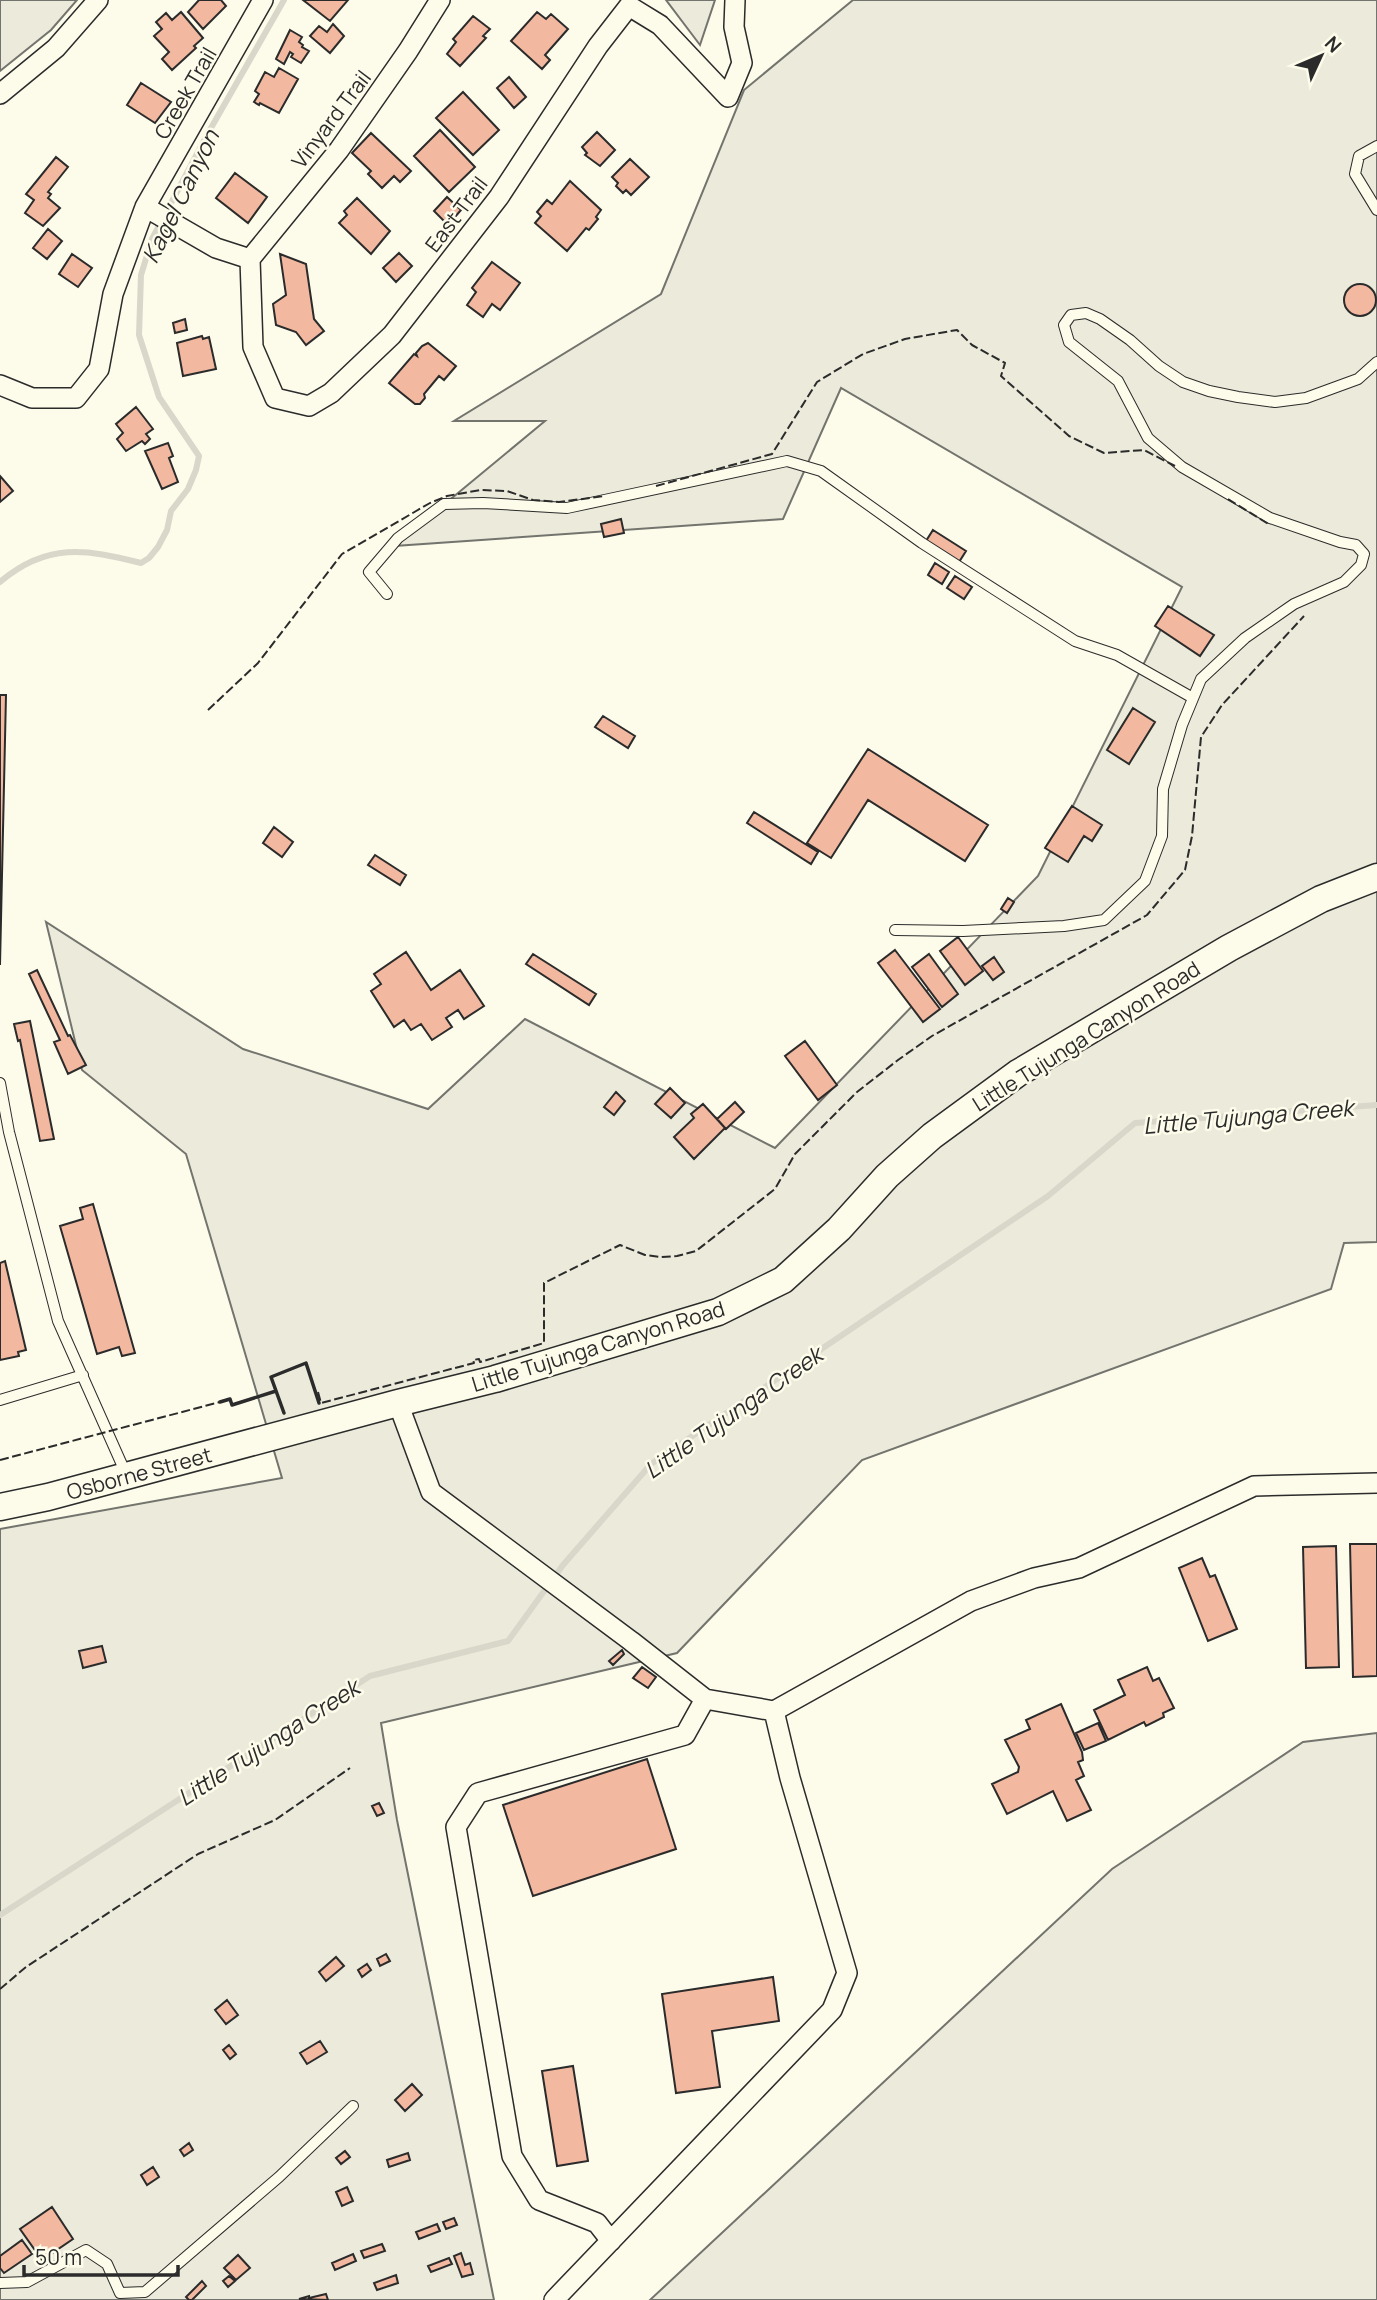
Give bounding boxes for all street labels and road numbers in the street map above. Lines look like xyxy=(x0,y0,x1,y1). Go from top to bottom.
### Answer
street label: Creek Trail xyxy=(147,42,223,144)
street label: Vinyard Trail xyxy=(285,64,377,174)
street label: East Trail xyxy=(419,171,493,257)
street label: Little Tujunga Canyon Road xyxy=(967,954,1205,1118)
street label: Little Tujunga Canyon Road xyxy=(468,1294,728,1398)
street label: Osborne Street xyxy=(63,1440,215,1506)

